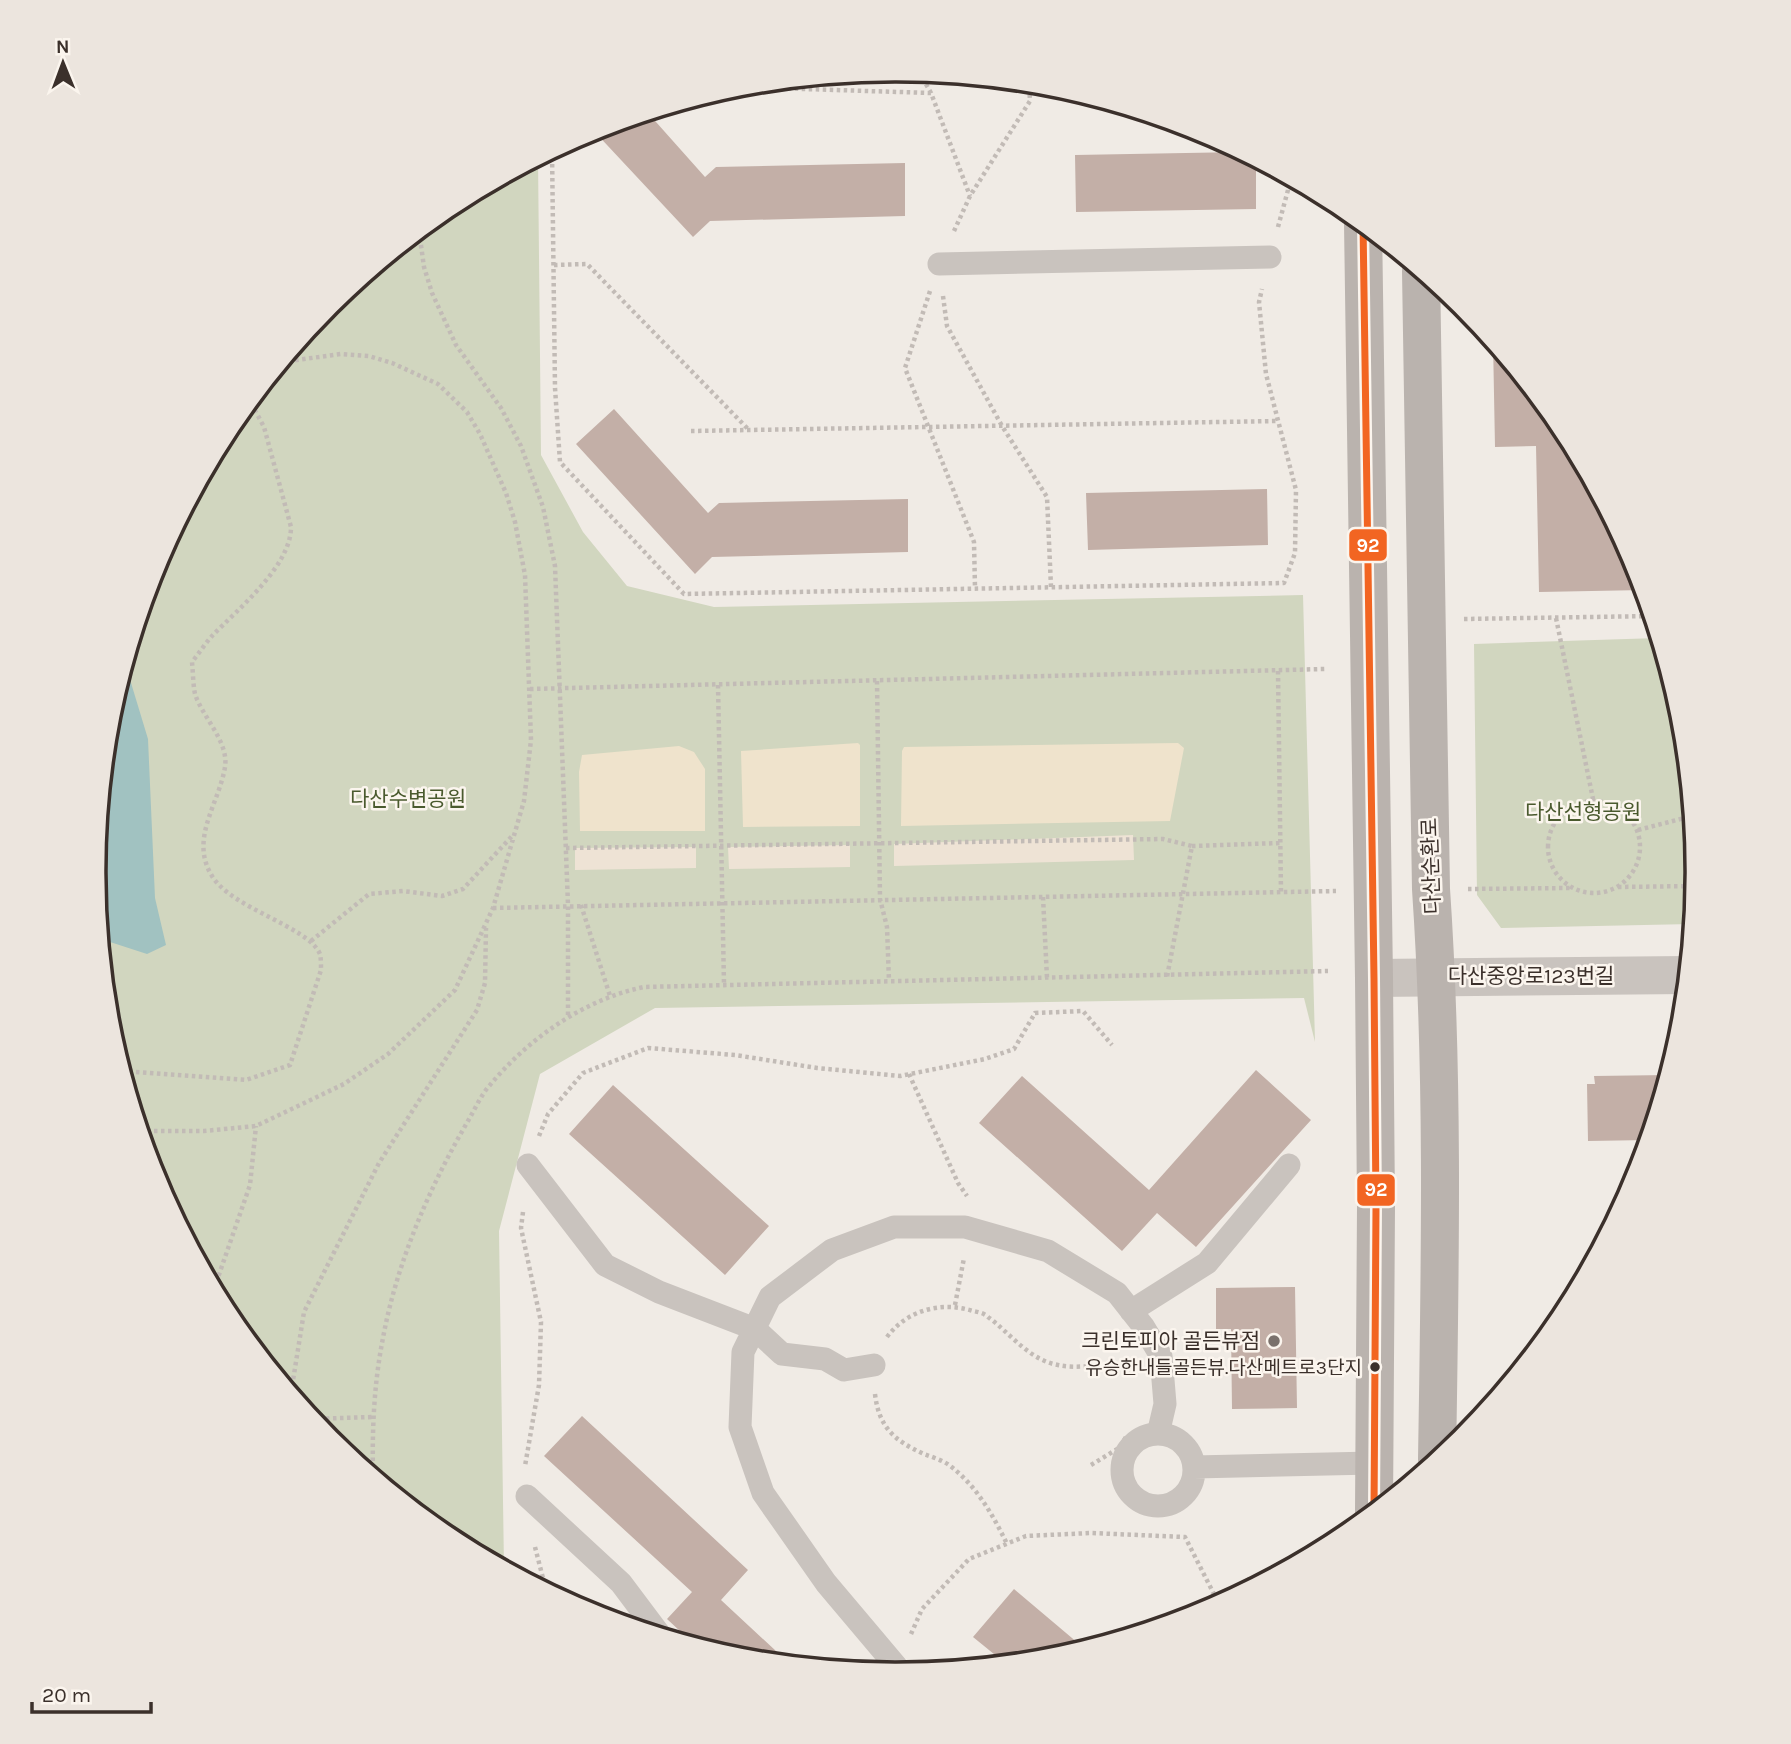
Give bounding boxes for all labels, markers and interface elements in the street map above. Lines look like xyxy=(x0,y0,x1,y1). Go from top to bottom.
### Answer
north arrow xyxy=(28,28,98,98)
text: N xyxy=(56,36,70,58)
line badge: 92 xyxy=(1348,528,1388,562)
text: 92 xyxy=(1356,535,1380,557)
park label: 다산수변공원 xyxy=(350,787,466,811)
park label: 다산선형공원 xyxy=(1525,800,1641,824)
street label: 다산순환로 xyxy=(1417,817,1445,915)
street label: 다산중앙로123번길 xyxy=(1448,964,1614,988)
line badge: 92 xyxy=(1356,1173,1396,1207)
text: 92 xyxy=(1364,1179,1388,1201)
place label: 크린토피아 골든뷰점 xyxy=(1081,1329,1260,1353)
marker: 크린토피아 골든뷰점 xyxy=(1266,1333,1282,1349)
place label: 유승한내들골든뷰.다산메트로3단지 xyxy=(1085,1357,1362,1379)
marker: 유승한내들골든뷰.다산메트로3단지 xyxy=(1368,1360,1382,1374)
scale bar xyxy=(32,1670,150,1714)
text: 20 m xyxy=(42,1683,91,1707)

